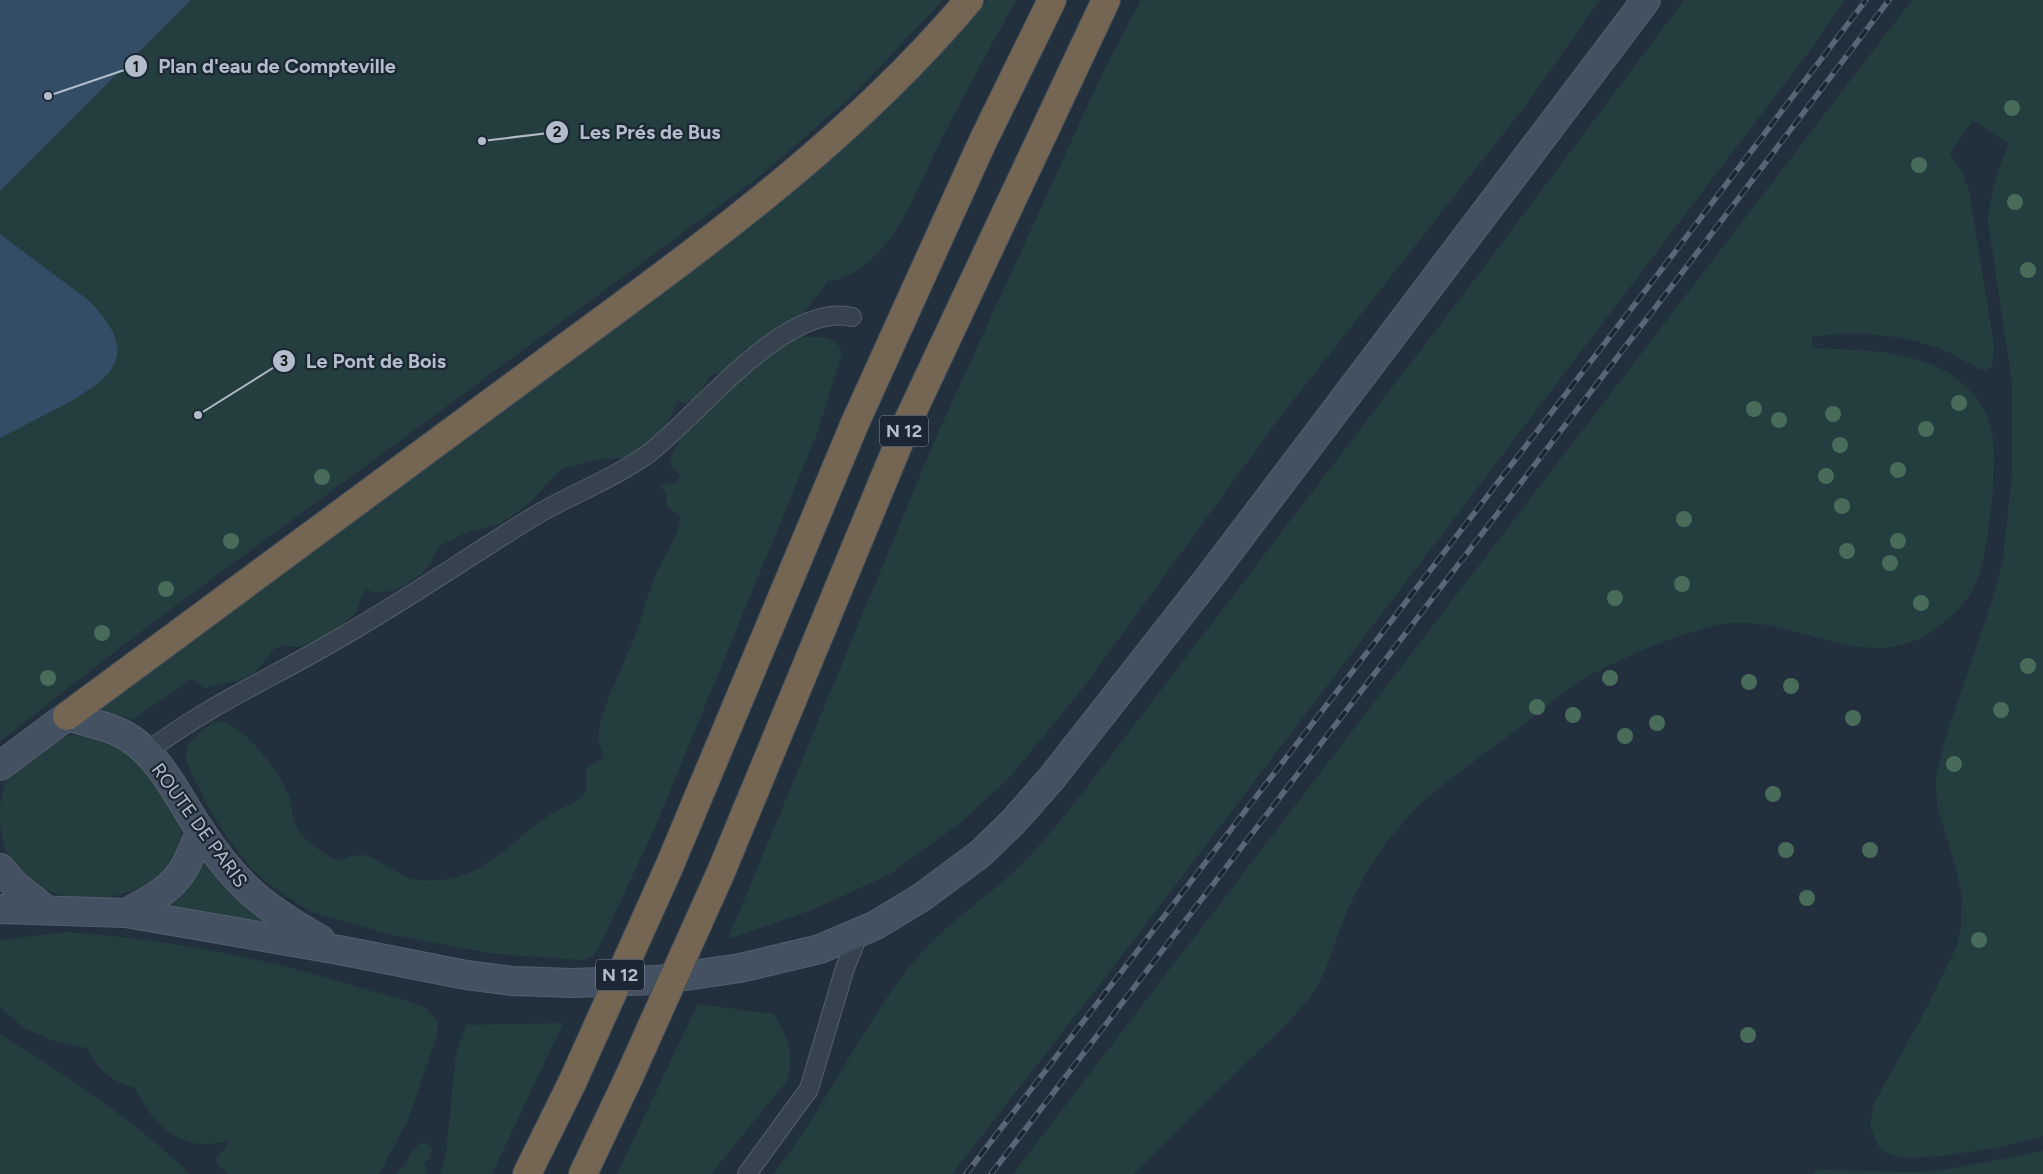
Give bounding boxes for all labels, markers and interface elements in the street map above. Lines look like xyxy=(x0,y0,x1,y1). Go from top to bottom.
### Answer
callout: Plan d'eau de Compteville xyxy=(123,49,406,84)
text: Plan d'eau de Compteville xyxy=(158,54,396,78)
text: 1 xyxy=(133,58,139,76)
callout: Les Prés de Bus xyxy=(544,114,731,149)
text: Les Prés de Bus xyxy=(579,120,721,144)
text: 2 xyxy=(553,123,562,141)
callout: Le Pont de Bois xyxy=(271,344,456,379)
text: Le Pont de Bois xyxy=(306,349,446,373)
text: 3 xyxy=(280,352,288,370)
road number: N 12 xyxy=(880,416,928,446)
street label: ROUTE DE PARIS xyxy=(147,759,252,892)
road number: N 12 xyxy=(596,960,644,990)

